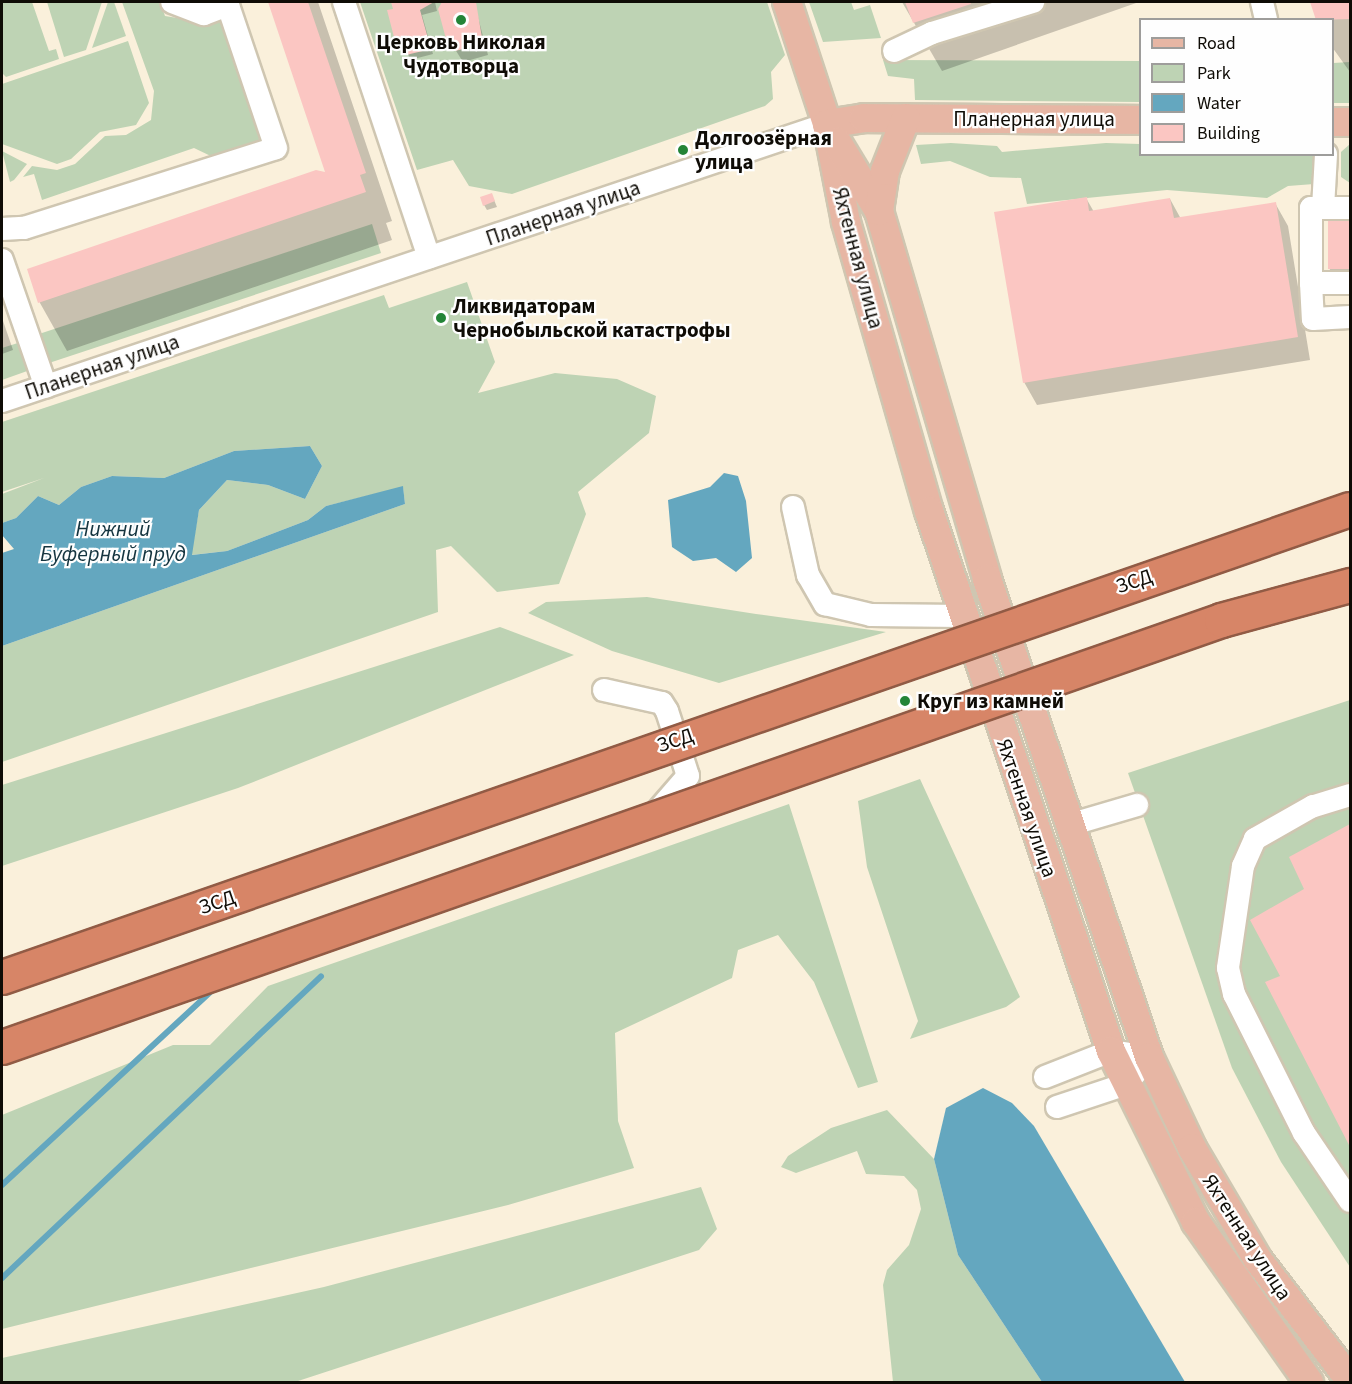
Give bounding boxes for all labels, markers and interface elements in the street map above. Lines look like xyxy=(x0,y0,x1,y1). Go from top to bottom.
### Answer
marker: Церковь Николая Чудотворца xyxy=(454,13,468,27)
legend xyxy=(1139,18,1334,156)
place label: Церковь Николая Чудотворца xyxy=(376,29,546,79)
text: Road xyxy=(1197,31,1236,56)
text: Park xyxy=(1197,61,1231,86)
text: Water xyxy=(1197,91,1241,116)
street label: Планерная улица xyxy=(953,106,1115,132)
text: Building xyxy=(1197,121,1260,146)
place label: Долгоозёрная улица xyxy=(695,125,832,175)
marker: Долгоозёрная улица xyxy=(676,143,690,157)
street label: Планерная улица xyxy=(482,175,644,251)
street label: Яхтенная улица xyxy=(827,185,889,331)
place label: Ликвидаторам Чернобыльской катастрофы xyxy=(453,293,730,343)
marker: Ликвидаторам Чернобыльской катастрофы xyxy=(434,311,448,325)
street label: Планерная улица xyxy=(21,329,183,405)
water label: Нижний Буферный пруд xyxy=(40,516,186,568)
street label: ЗСД xyxy=(1112,563,1156,599)
place label: Круг из камней xyxy=(917,688,1064,714)
marker: Круг из камней xyxy=(898,694,912,708)
street label: ЗСД xyxy=(653,722,697,758)
street label: Яхтенная улица xyxy=(991,735,1063,881)
street label: ЗСД xyxy=(195,884,239,920)
street label: Яхтенная улица xyxy=(1197,1169,1297,1305)

